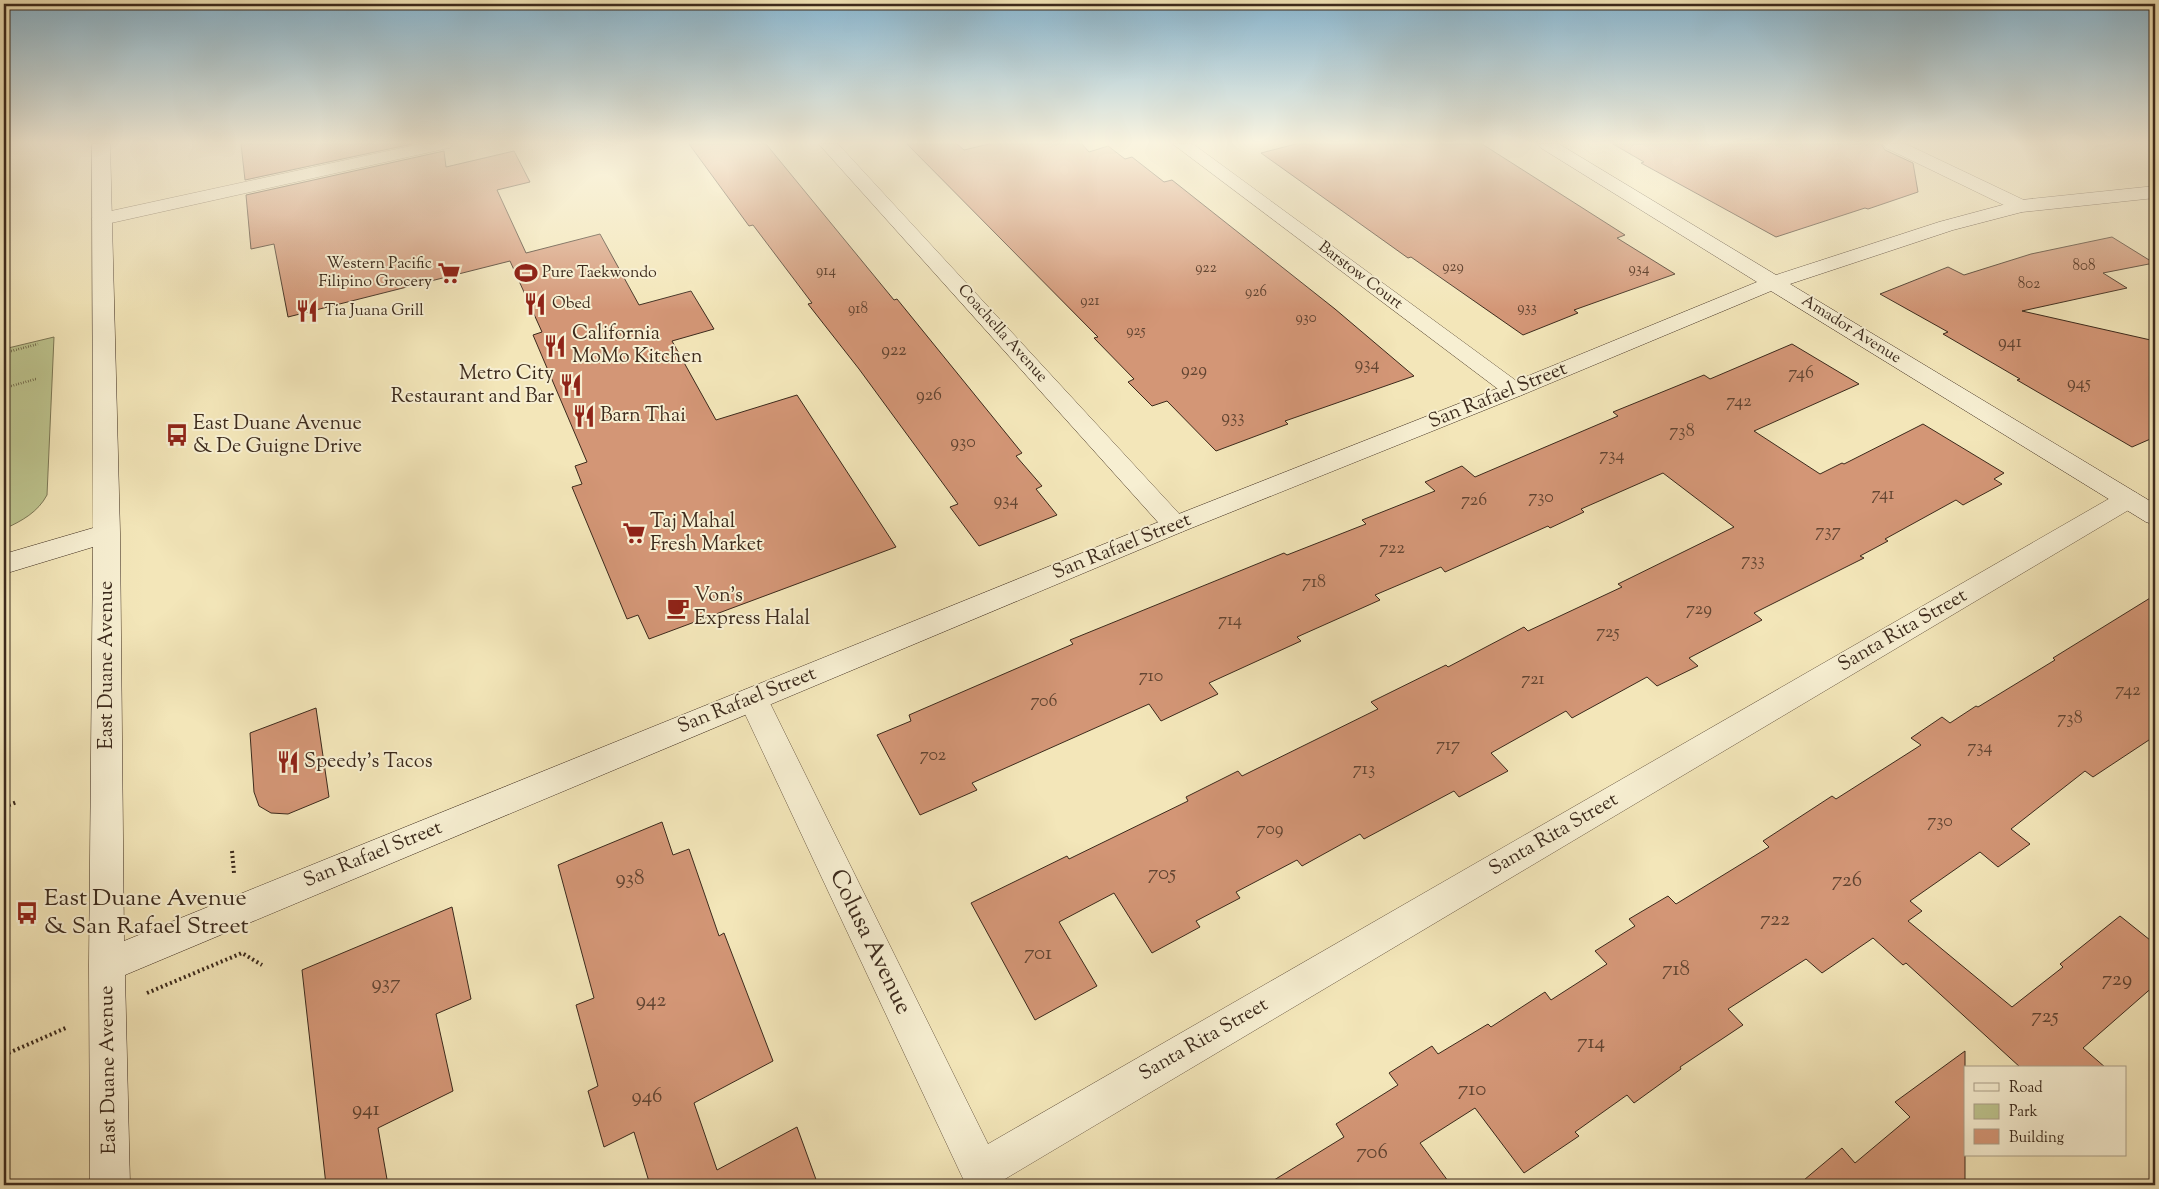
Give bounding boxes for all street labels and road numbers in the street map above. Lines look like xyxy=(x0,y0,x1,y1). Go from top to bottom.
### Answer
street label: Barstow Court xyxy=(1313,237,1407,316)
street label: Coachella Avenue xyxy=(952,280,1052,388)
street label: Amador Avenue xyxy=(1797,290,1905,370)
street label: San Rafael Street xyxy=(1424,355,1572,437)
street label: San Rafael Street xyxy=(1048,506,1196,588)
street label: East Duane Avenue xyxy=(93,581,122,749)
street label: Santa Rita Street xyxy=(1833,582,1973,680)
street label: San Rafael Street xyxy=(673,660,821,742)
street label: Santa Rita Street xyxy=(1484,786,1624,884)
street label: San Rafael Street xyxy=(299,814,447,896)
street label: Colusa Avenue xyxy=(820,864,920,1020)
street label: East Duane Avenue xyxy=(93,985,125,1155)
street label: Santa Rita Street xyxy=(1134,991,1274,1089)

